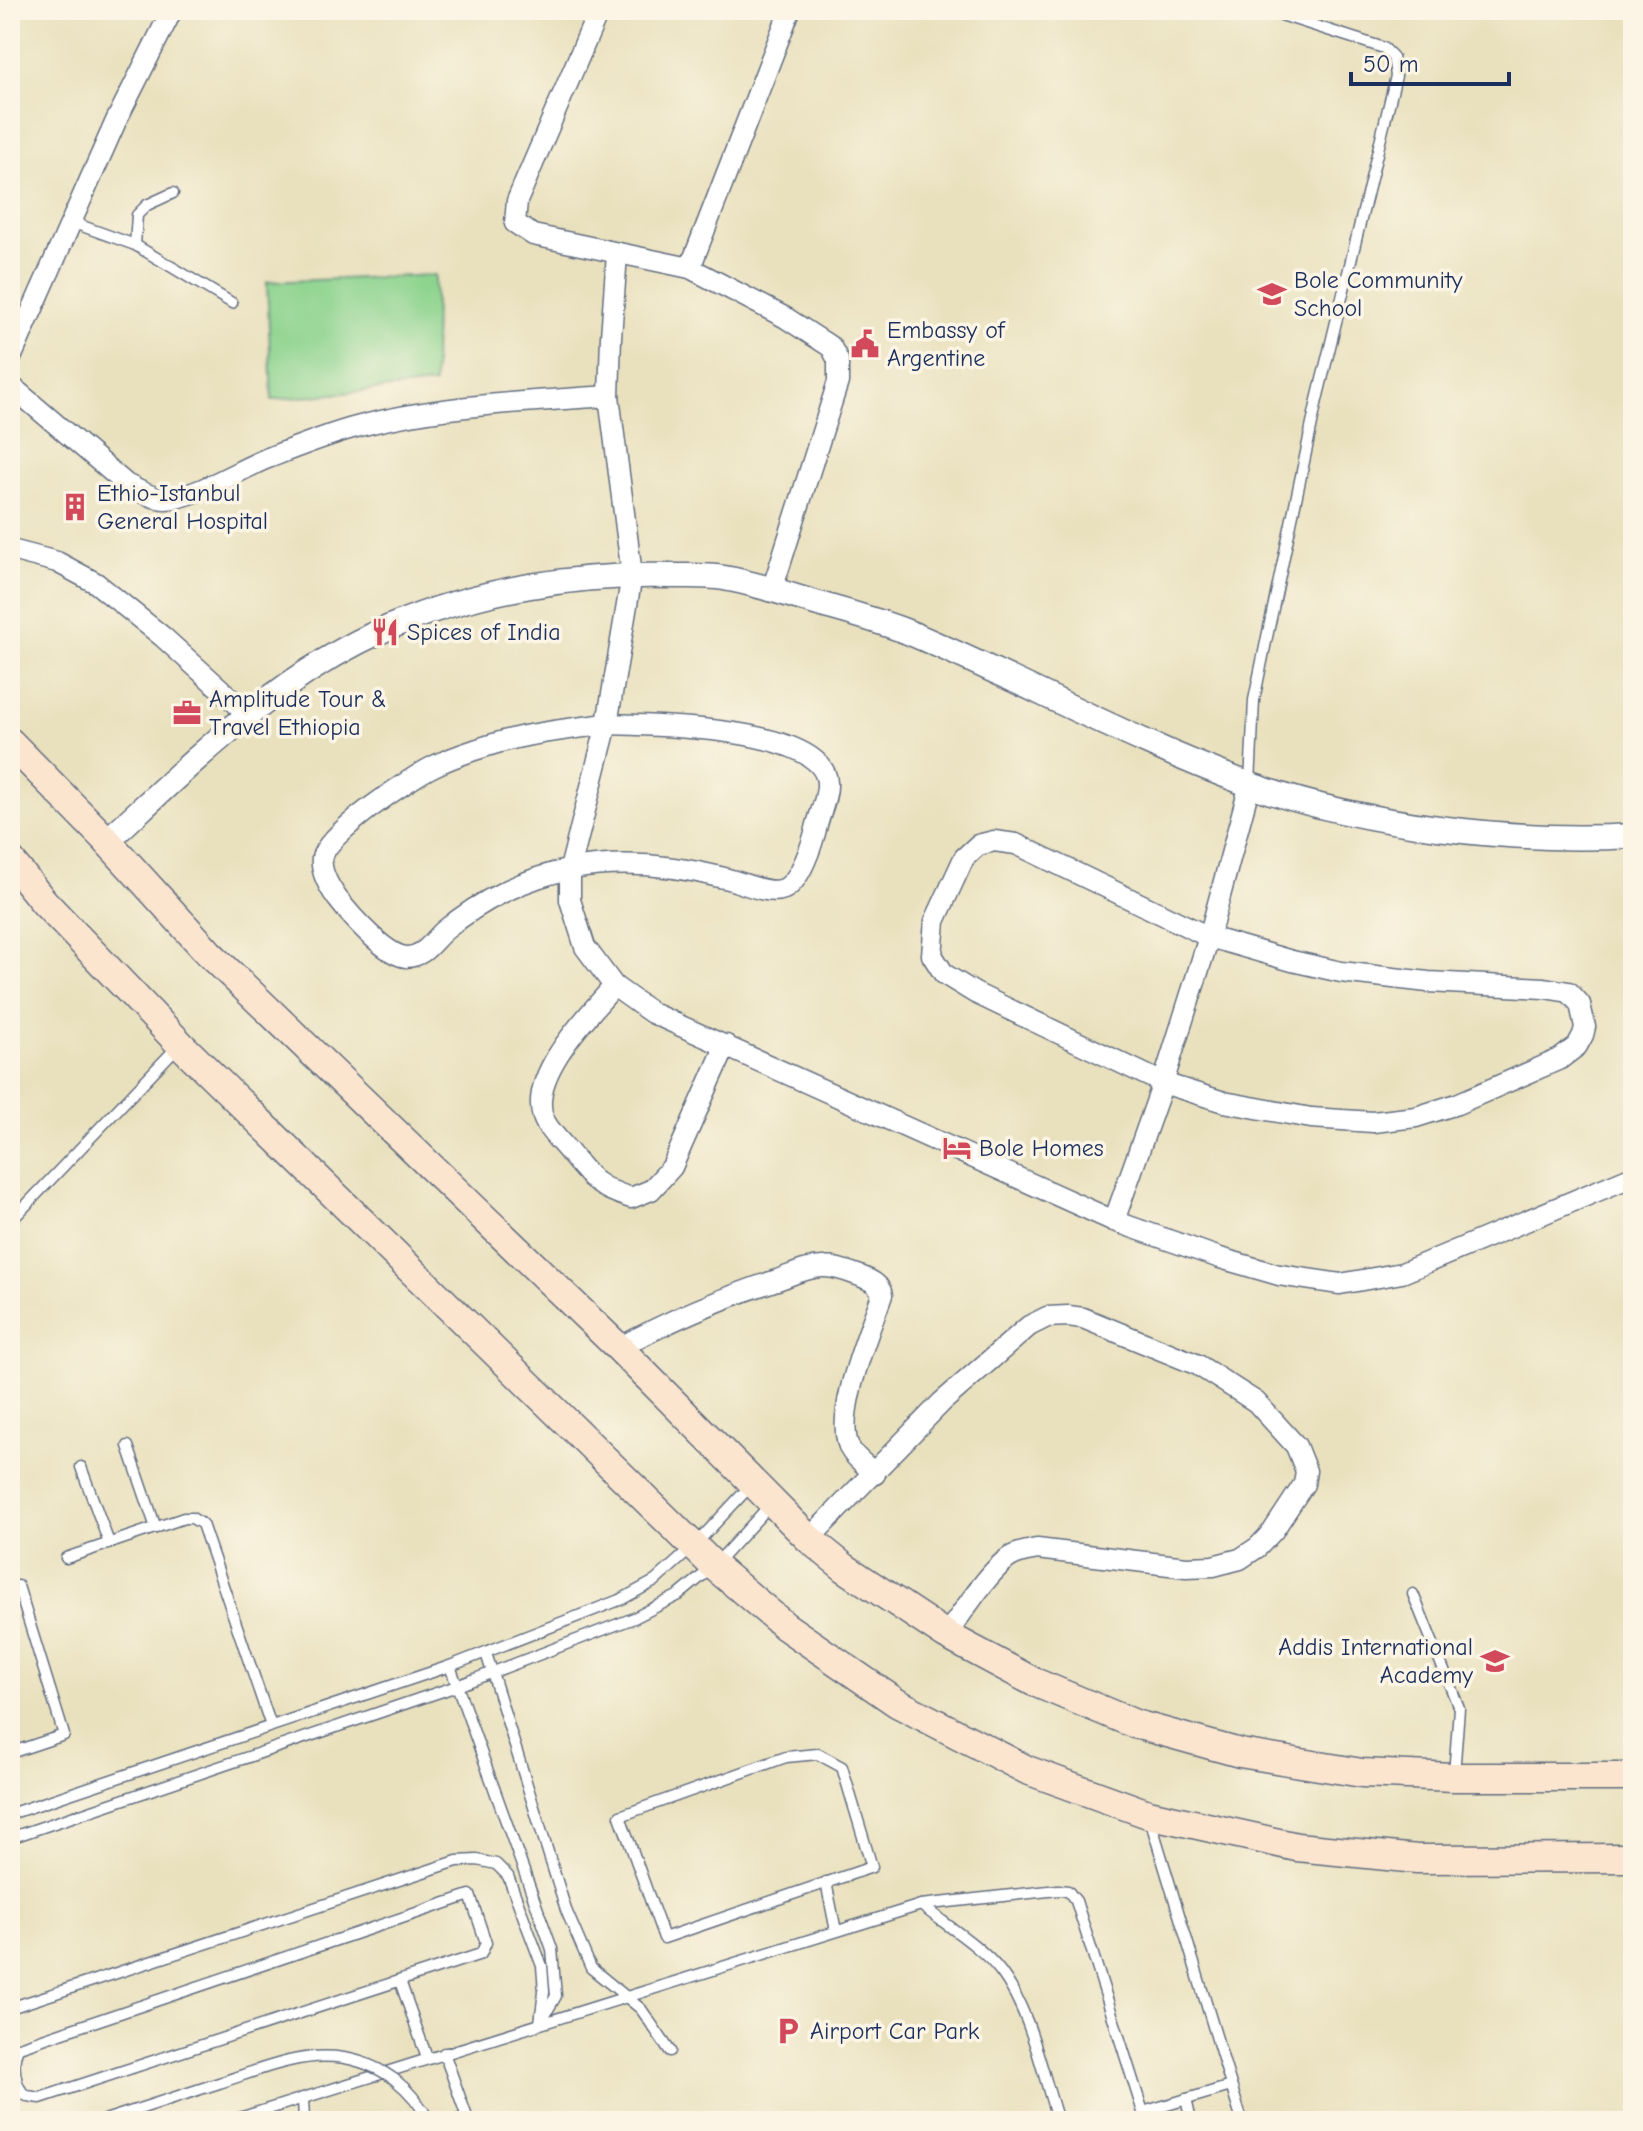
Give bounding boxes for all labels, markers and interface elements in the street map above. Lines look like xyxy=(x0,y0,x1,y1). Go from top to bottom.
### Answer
scale bar xyxy=(1351,36,1509,86)
text: 50 m xyxy=(1363,50,1419,78)
place label: Bole Community School xyxy=(1294,266,1463,322)
school or university icon: Bole Community School xyxy=(1257,279,1287,309)
place label: Embassy of Argentine xyxy=(887,316,1006,372)
public building icon: Embassy of Argentine xyxy=(850,329,880,359)
place label: Ethio-Istanbul General Hospital xyxy=(97,479,268,535)
building icon: Ethio-Istanbul General Hospital xyxy=(60,492,90,522)
restaurant icon: Spices of India xyxy=(370,617,400,647)
place label: Spices of India xyxy=(407,618,561,646)
place label: Amplitude Tour & Travel Ethiopia xyxy=(209,685,386,741)
office icon: Amplitude Tour & Travel Ethiopia xyxy=(172,698,202,728)
hotel icon: Bole Homes xyxy=(942,1133,972,1163)
place label: Bole Homes xyxy=(979,1134,1104,1162)
place label: Addis International Academy xyxy=(1278,1633,1473,1689)
school or university icon: Addis International Academy xyxy=(1480,1646,1510,1676)
parking icon: Airport Car Park xyxy=(773,2016,803,2046)
place label: Airport Car Park xyxy=(810,2017,980,2045)

